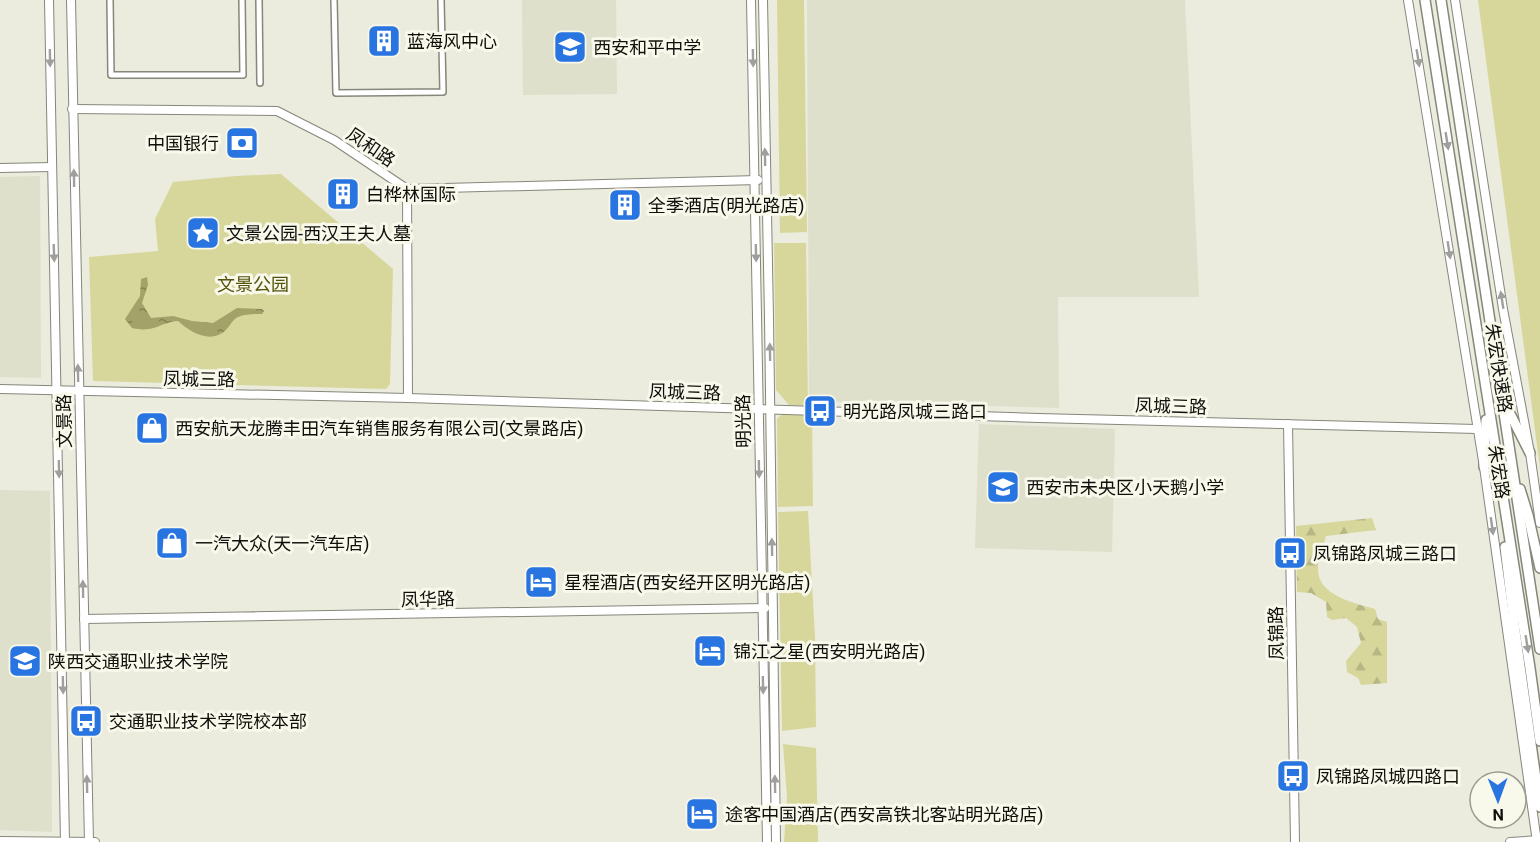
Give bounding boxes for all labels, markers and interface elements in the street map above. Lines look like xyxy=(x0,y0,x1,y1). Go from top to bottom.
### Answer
building icon: 蓝海风中心 xyxy=(366,23,402,59)
school or university icon: 西安和平中学 xyxy=(552,29,588,65)
place label: 蓝海风中心 xyxy=(407,31,497,52)
place label: 西安和平中学 xyxy=(593,37,701,58)
one-way arrow xyxy=(1413,48,1422,67)
one-way arrow xyxy=(45,49,55,68)
one-way arrow xyxy=(748,49,757,68)
street label: 凤和路 xyxy=(343,123,399,171)
bank icon: 中国银行 xyxy=(224,125,260,161)
one-way arrow xyxy=(1442,131,1451,150)
place label: 中国银行 xyxy=(147,133,219,154)
one-way arrow xyxy=(760,147,770,166)
one-way arrow xyxy=(69,168,79,187)
building icon: 白桦林国际 xyxy=(325,176,361,212)
place label: 白桦林国际 xyxy=(366,184,456,205)
building icon: 全季酒店(明光路店) xyxy=(607,187,643,223)
place label: 全季酒店(明光路店) xyxy=(648,195,804,217)
place icon: 文景公园-西汉王夫人墓 xyxy=(185,215,221,251)
place label: 文景公园-西汉王夫人墓 xyxy=(226,223,411,244)
one-way arrow xyxy=(1444,241,1453,260)
one-way arrow xyxy=(49,244,59,263)
one-way arrow xyxy=(751,244,761,263)
park label: 文景公园 xyxy=(217,274,289,295)
one-way arrow xyxy=(1497,290,1506,309)
street label: 朱宏快速路 xyxy=(1482,322,1516,414)
one-way arrow xyxy=(765,342,775,361)
one-way arrow xyxy=(73,363,83,382)
street label: 凤城三路 xyxy=(163,368,235,390)
street label: 凤城三路 xyxy=(649,380,721,404)
bus stop icon: 明光路凤城三路口 xyxy=(802,393,838,429)
street label: 文景路 xyxy=(53,394,75,448)
street label: 明光路 xyxy=(732,394,754,448)
street label: 凤城三路 xyxy=(1135,394,1207,418)
place label: 明光路凤城三路口 xyxy=(843,401,987,422)
shop icon: 西安航天龙腾丰田汽车销售服务有限公司(文景路店) xyxy=(134,410,170,446)
place label: 西安航天龙腾丰田汽车销售服务有限公司(文景路店) xyxy=(175,418,583,440)
street label: 朱宏路 xyxy=(1484,444,1514,500)
one-way arrow xyxy=(55,460,64,479)
one-way arrow xyxy=(754,460,764,479)
school or university icon: 西安市未央区小天鹅小学 xyxy=(985,469,1021,505)
place label: 西安市未央区小天鹅小学 xyxy=(1026,477,1224,498)
one-way arrow xyxy=(1488,516,1497,535)
shop icon: 一汽大众(天一汽车店) xyxy=(154,525,190,561)
place label: 一汽大众(天一汽车店) xyxy=(195,533,369,555)
bus stop icon: 凤锦路凤城三路口 xyxy=(1272,535,1308,571)
one-way arrow xyxy=(767,537,777,556)
place label: 凤锦路凤城三路口 xyxy=(1313,543,1457,564)
hotel icon: 星程酒店(西安经开区明光路店) xyxy=(523,564,559,600)
place label: 星程酒店(西安经开区明光路店) xyxy=(564,572,810,594)
one-way arrow xyxy=(78,579,88,598)
street label: 凤华路 xyxy=(401,588,455,610)
street label: 凤锦路 xyxy=(1265,606,1287,660)
hotel icon: 锦江之星(西安明光路店) xyxy=(692,633,728,669)
one-way arrow xyxy=(1522,635,1531,654)
place label: 锦江之星(西安明光路店) xyxy=(733,641,925,663)
school or university icon: 陕西交通职业技术学院 xyxy=(7,643,43,679)
place label: 陕西交通职业技术学院 xyxy=(48,651,228,672)
one-way arrow xyxy=(58,676,68,695)
one-way arrow xyxy=(759,676,768,695)
bus stop icon: 交通职业技术学院校本部 xyxy=(68,703,104,739)
place label: 交通职业技术学院校本部 xyxy=(109,711,307,732)
bus stop icon: 凤锦路凤城四路口 xyxy=(1275,758,1311,794)
place label: 凤锦路凤城四路口 xyxy=(1316,766,1460,787)
north arrow xyxy=(1468,770,1528,830)
one-way arrow xyxy=(83,774,92,793)
one-way arrow xyxy=(771,774,780,793)
hotel icon: 途客中国酒店(西安高铁北客站明光路店) xyxy=(684,796,720,832)
place label: 途客中国酒店(西安高铁北客站明光路店) xyxy=(725,804,1043,826)
text: N xyxy=(1492,805,1504,824)

